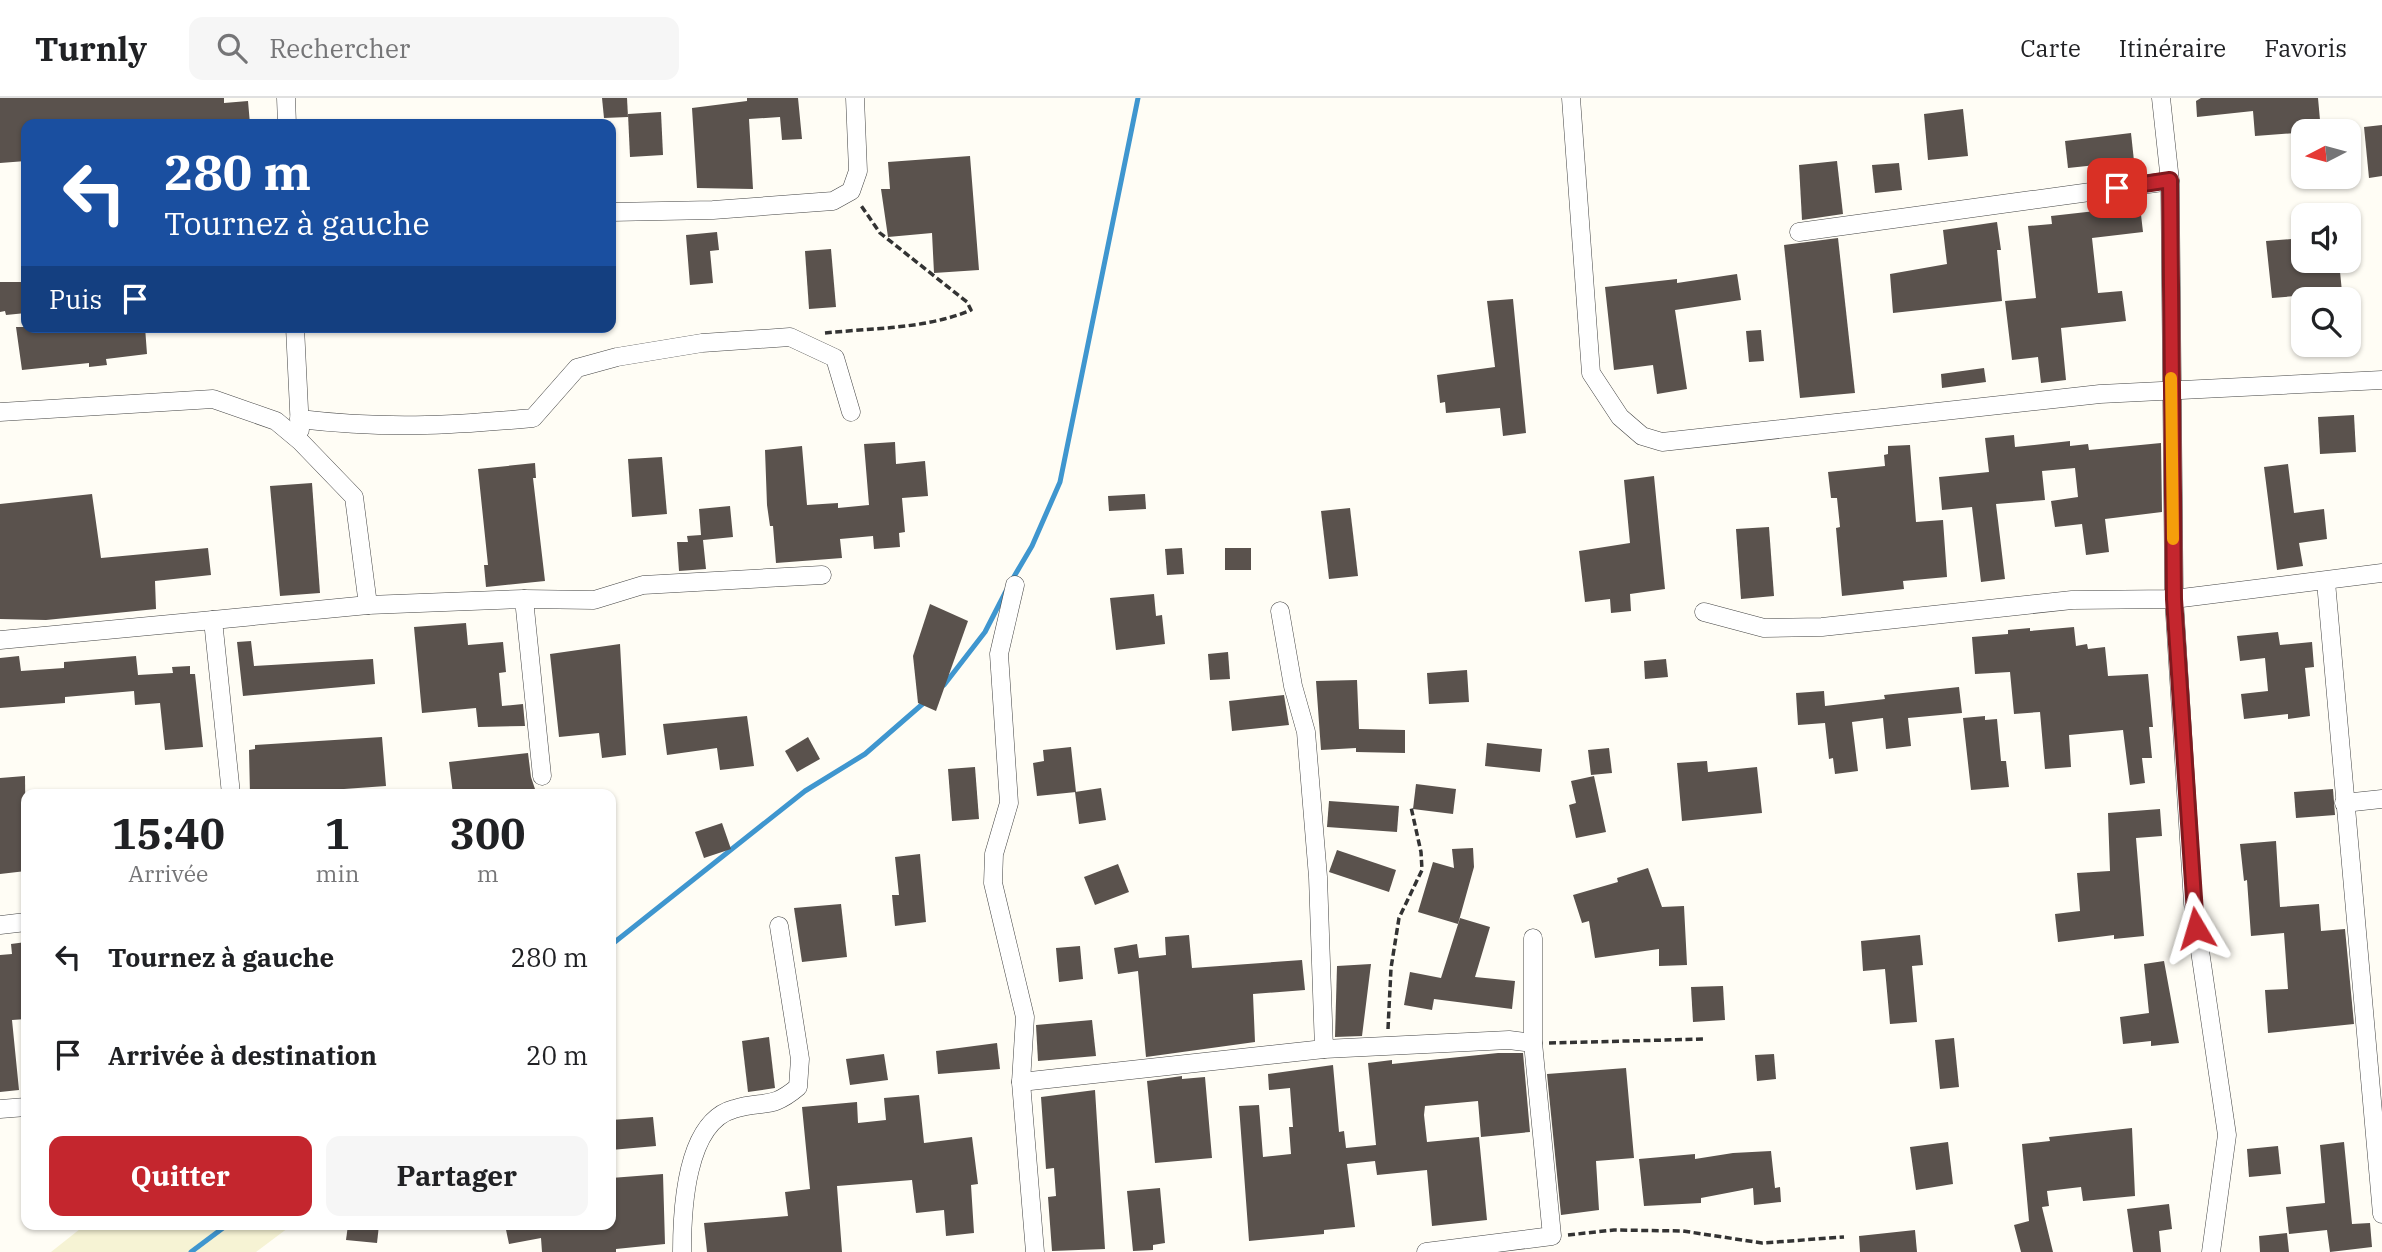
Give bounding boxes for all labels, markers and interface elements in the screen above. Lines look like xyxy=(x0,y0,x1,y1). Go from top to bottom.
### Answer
search box xyxy=(189,17,679,80)
text: Turnly xyxy=(35,27,147,70)
icon: search xyxy=(213,29,251,67)
text: Rechercher xyxy=(269,31,410,65)
text: Carte xyxy=(2020,32,2081,64)
text: Itinéraire xyxy=(2119,32,2226,64)
text: Favoris xyxy=(2264,32,2347,64)
north arrow xyxy=(2291,119,2361,189)
map controls xyxy=(2291,119,2361,357)
text: 280 m xyxy=(164,140,311,203)
icon: left xyxy=(49,147,140,238)
pin xyxy=(2087,158,2147,218)
icon: arrive xyxy=(2098,169,2136,207)
text: Tournez à gauche xyxy=(164,202,430,244)
button: sound xyxy=(2291,203,2361,273)
icon: arrive xyxy=(116,280,154,318)
text: Puis xyxy=(49,282,102,316)
button: search xyxy=(2291,287,2361,357)
text: 15:40 xyxy=(111,806,225,861)
text: 1 xyxy=(325,806,350,861)
text: 300 xyxy=(450,806,525,861)
text: Arrivée xyxy=(128,858,208,888)
text: min xyxy=(316,858,359,888)
text: m xyxy=(477,858,499,888)
position arrow xyxy=(2159,891,2233,965)
icon: left xyxy=(49,938,87,976)
text: Tournez à gauche xyxy=(108,940,334,974)
text: 280 m xyxy=(510,940,588,974)
icon: arrive xyxy=(49,1036,87,1074)
text: Arrivée à destination xyxy=(108,1038,377,1072)
text: 20 m xyxy=(526,1038,588,1072)
button: Quitter xyxy=(49,1136,312,1216)
button: Partager xyxy=(326,1136,588,1216)

